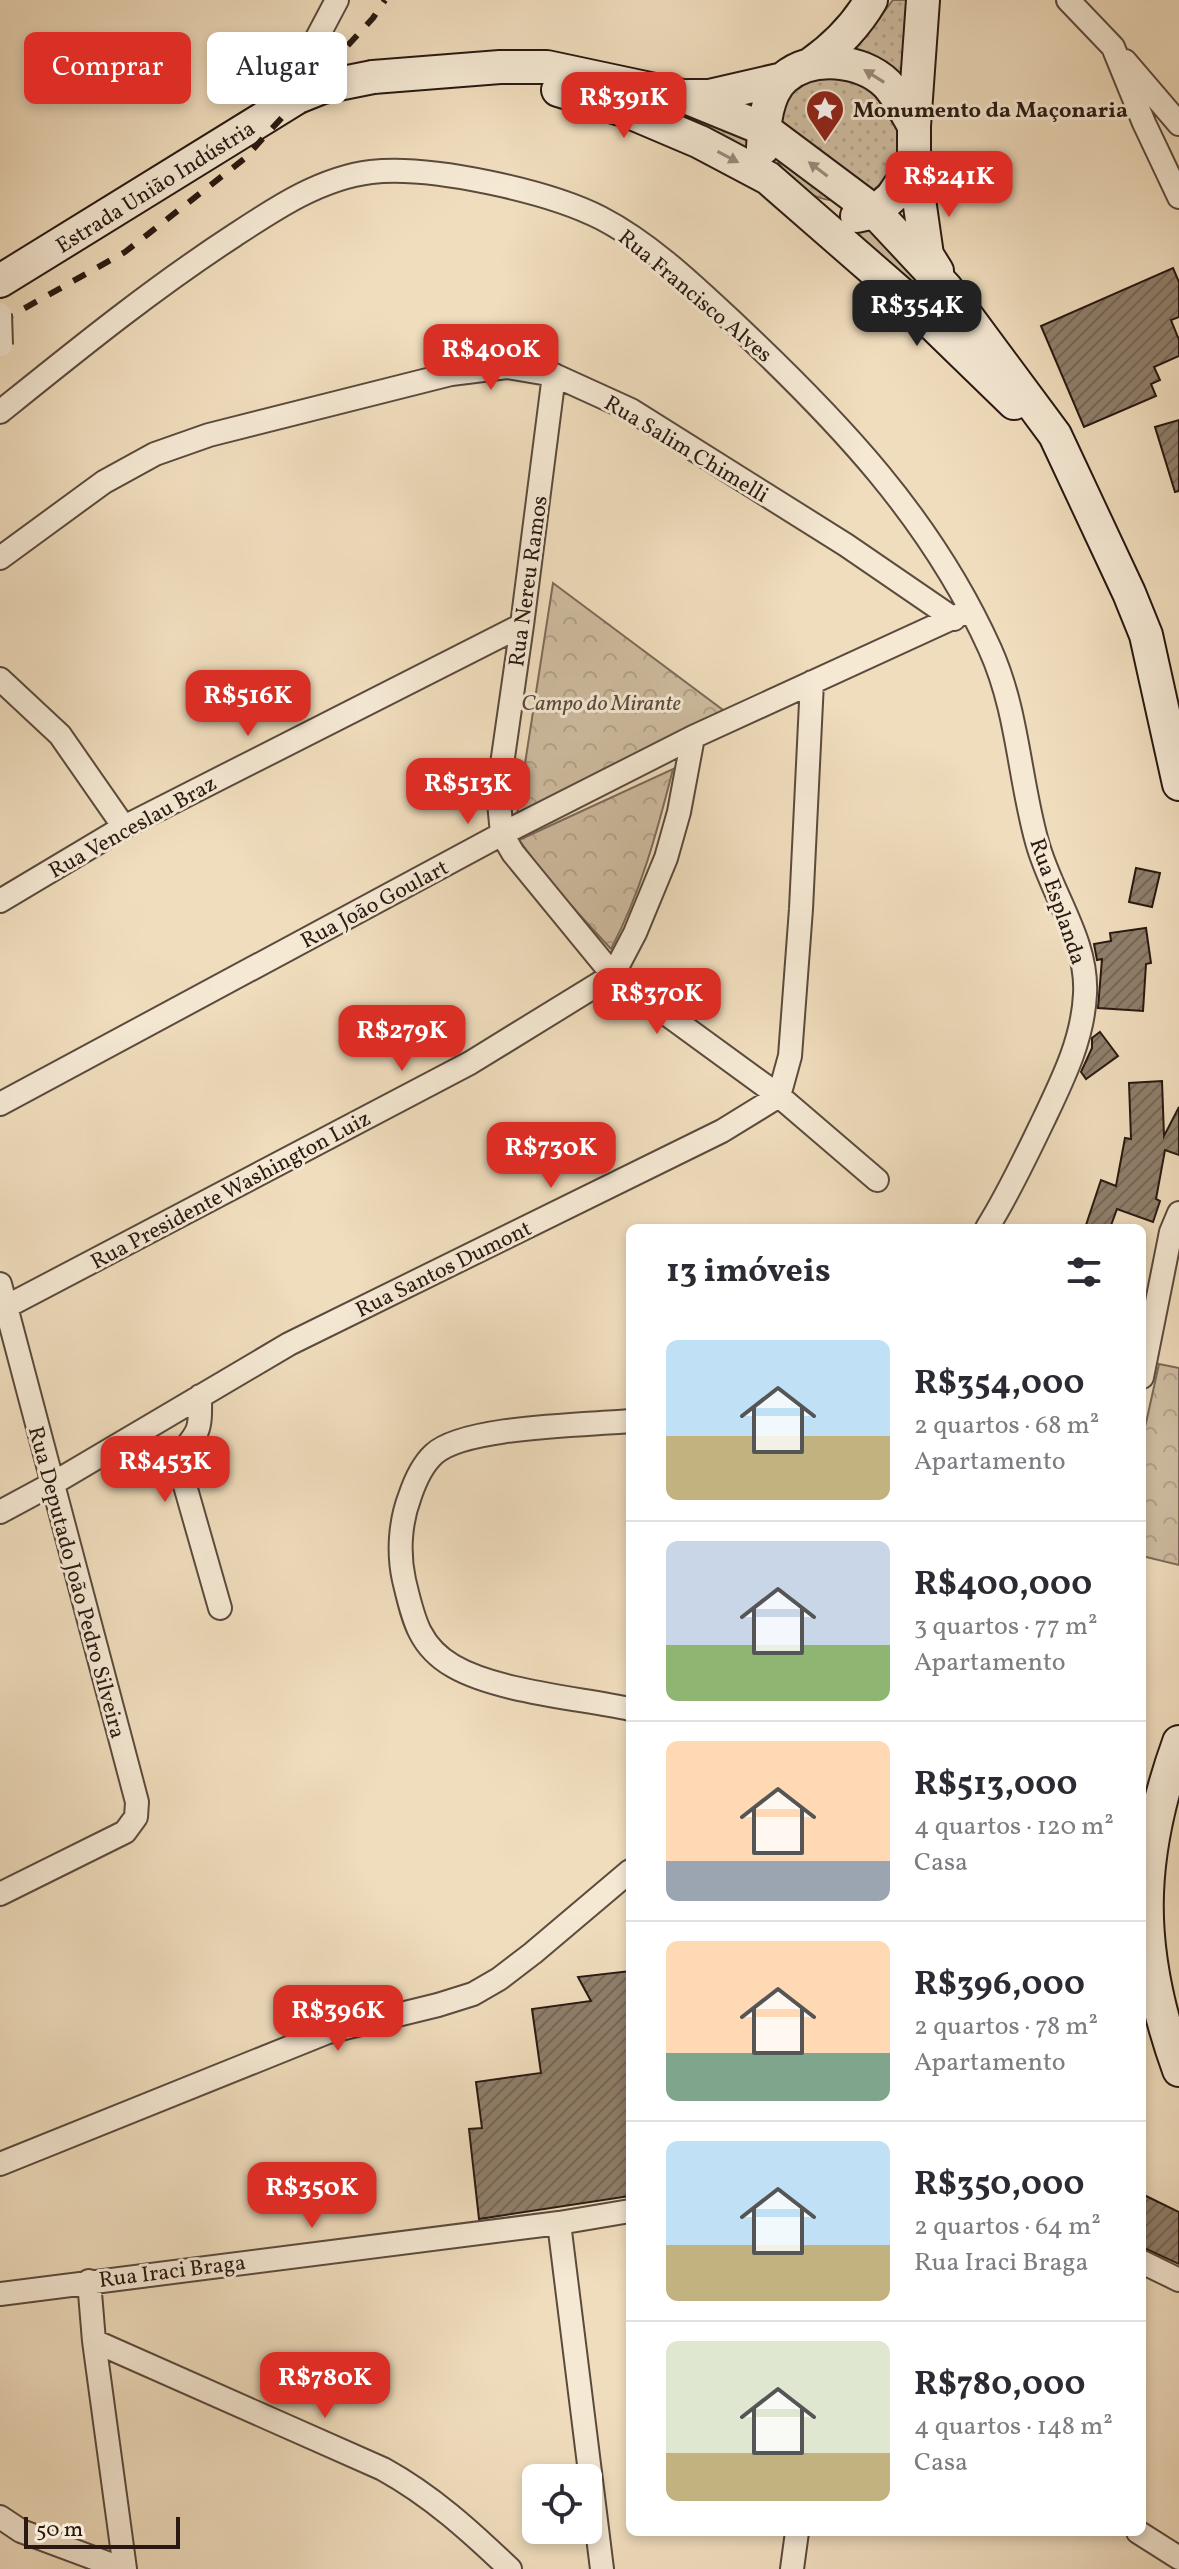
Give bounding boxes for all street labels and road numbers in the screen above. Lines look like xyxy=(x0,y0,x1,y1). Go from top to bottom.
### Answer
street label: Estrada União Indústria xyxy=(51,114,262,262)
street label: Rua Francisco Alves xyxy=(611,223,778,371)
street label: Rua Salim Chimelli xyxy=(598,389,774,512)
street label: Rua Nereu Ramos xyxy=(502,494,557,669)
street label: Rua Venceslau Braz xyxy=(44,769,223,887)
street label: Rua Esplanda xyxy=(1021,834,1093,969)
street label: Rua João Goulart xyxy=(296,853,455,957)
street label: Rua Presidente Washington Luiz xyxy=(86,1104,377,1278)
street label: Rua Santos Dumont xyxy=(351,1214,538,1326)
street label: Rua Deputado João Pedro Silveira xyxy=(19,1423,132,1742)
street label: Rua Iraci Braga xyxy=(97,2248,248,2297)

